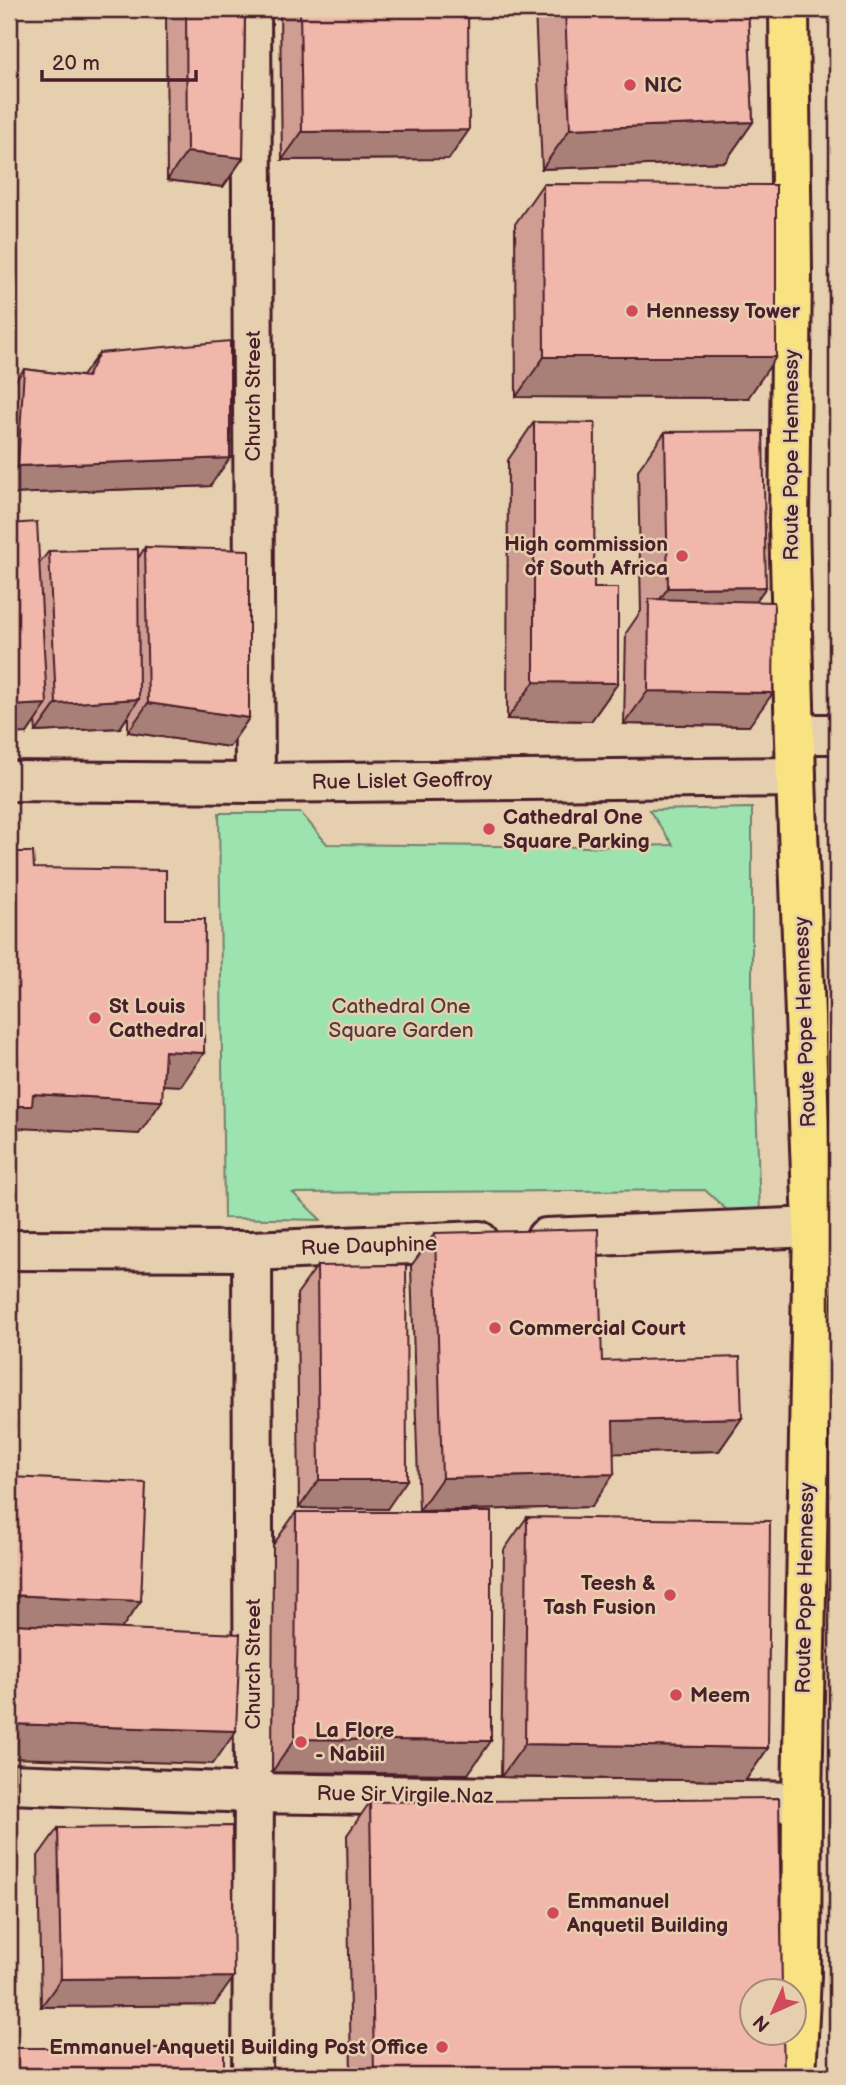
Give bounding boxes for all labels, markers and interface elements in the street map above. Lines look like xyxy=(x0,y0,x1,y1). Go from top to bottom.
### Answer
scale bar xyxy=(42,38,196,82)
text: 20 m xyxy=(52,51,100,76)
place label: NIC xyxy=(644,73,682,98)
marker: NIC xyxy=(622,77,638,93)
place label: Hennessy Tower xyxy=(646,299,801,324)
marker: Hennessy Tower xyxy=(624,303,640,319)
street label: Church Street xyxy=(241,330,266,462)
street label: Route Pope Hennessy xyxy=(779,349,804,561)
place label: High commission of South Africa xyxy=(504,532,668,581)
marker: High commission of South Africa xyxy=(674,548,690,564)
street label: Rue Lislet Geoffroy xyxy=(311,767,493,795)
place label: Cathedral One Square Parking xyxy=(503,805,650,854)
marker: Cathedral One Square Parking xyxy=(481,821,497,837)
street label: Route Pope Hennessy xyxy=(789,915,821,1128)
place label: St Louis Cathedral xyxy=(109,994,204,1043)
park label: Cathedral One Square Garden xyxy=(329,994,473,1043)
marker: St Louis Cathedral xyxy=(87,1010,103,1026)
street label: Rue Dauphine xyxy=(300,1231,438,1261)
place label: Commercial Court xyxy=(509,1316,686,1341)
marker: Commercial Court xyxy=(487,1320,503,1336)
street label: Route Pope Hennessy xyxy=(791,1482,819,1694)
place label: Teesh & Tash Fusion xyxy=(543,1571,656,1620)
marker: Teesh & Tash Fusion xyxy=(662,1587,678,1603)
street label: Church Street xyxy=(241,1598,266,1730)
place label: Meem xyxy=(690,1683,750,1708)
marker: Meem xyxy=(668,1687,684,1703)
place label: La Flore - Nabiil xyxy=(315,1718,394,1767)
marker: La Flore - Nabiil xyxy=(293,1734,309,1750)
street label: Rue Sir Virgile Naz xyxy=(316,1781,495,1809)
place label: Emmanuel Anquetil Building xyxy=(566,1889,728,1938)
marker: Emmanuel Anquetil Building xyxy=(545,1905,561,1921)
north arrow xyxy=(738,1976,808,2046)
text: N xyxy=(749,2010,775,2036)
place label: Emmanuel Anquetil Building Post Office xyxy=(49,2035,428,2060)
marker: Emmanuel Anquetil Building Post Office xyxy=(434,2039,450,2055)

